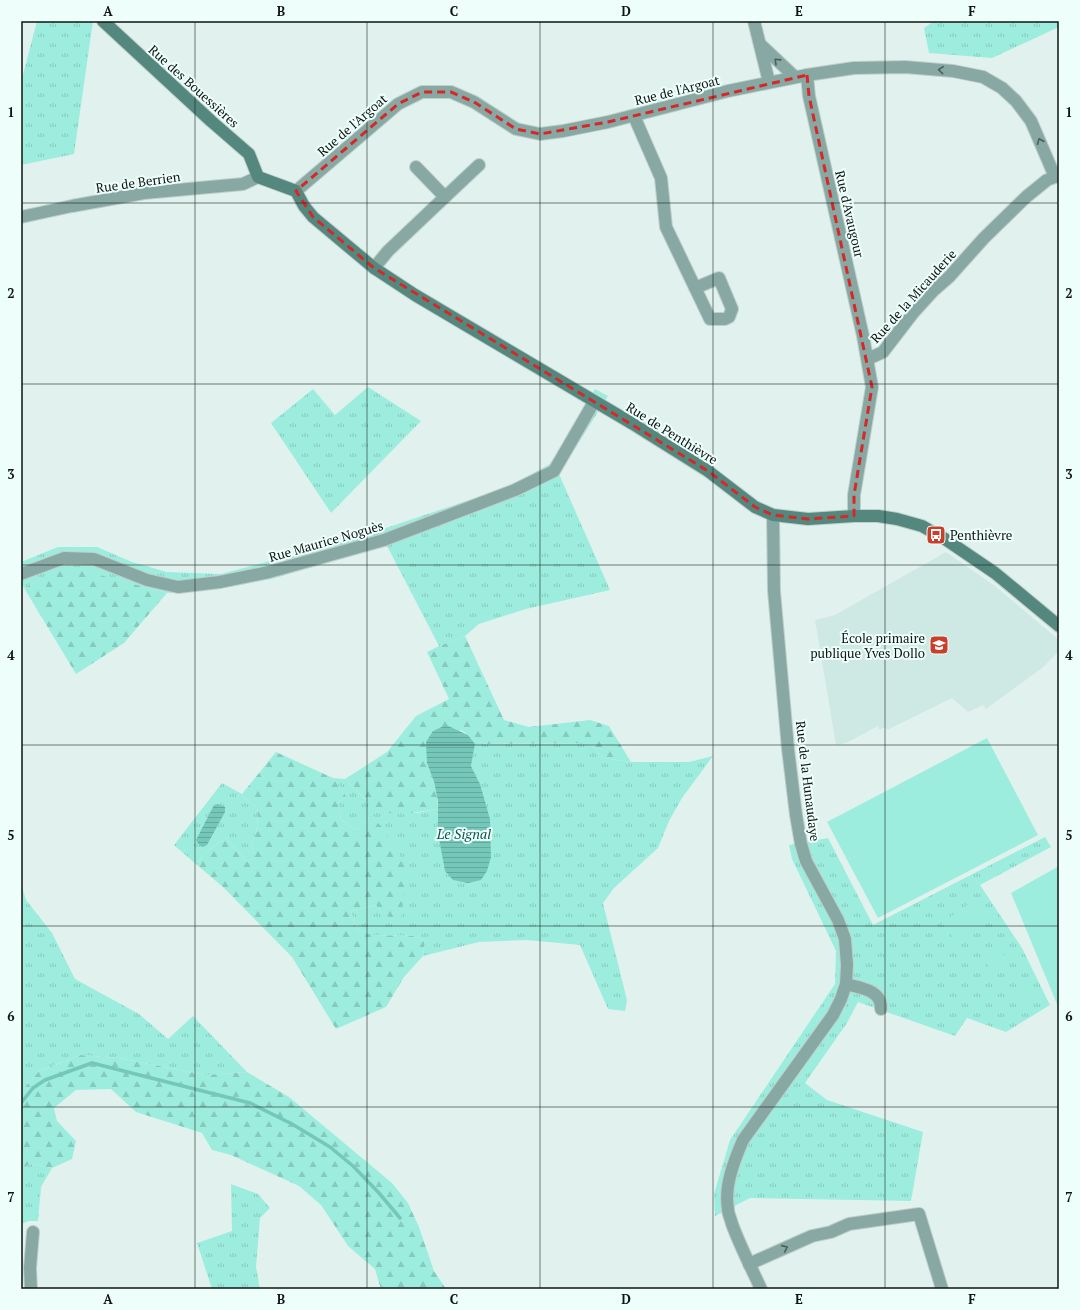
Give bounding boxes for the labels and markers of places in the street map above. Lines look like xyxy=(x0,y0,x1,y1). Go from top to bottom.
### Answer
bus stop icon: Penthièvre xyxy=(925,524,947,546)
place label: Penthièvre xyxy=(950,526,1012,544)
place label: École primaire publique Yves Dollo xyxy=(810,629,925,662)
school or university icon: École primaire publique Yves Dollo xyxy=(928,634,950,656)

